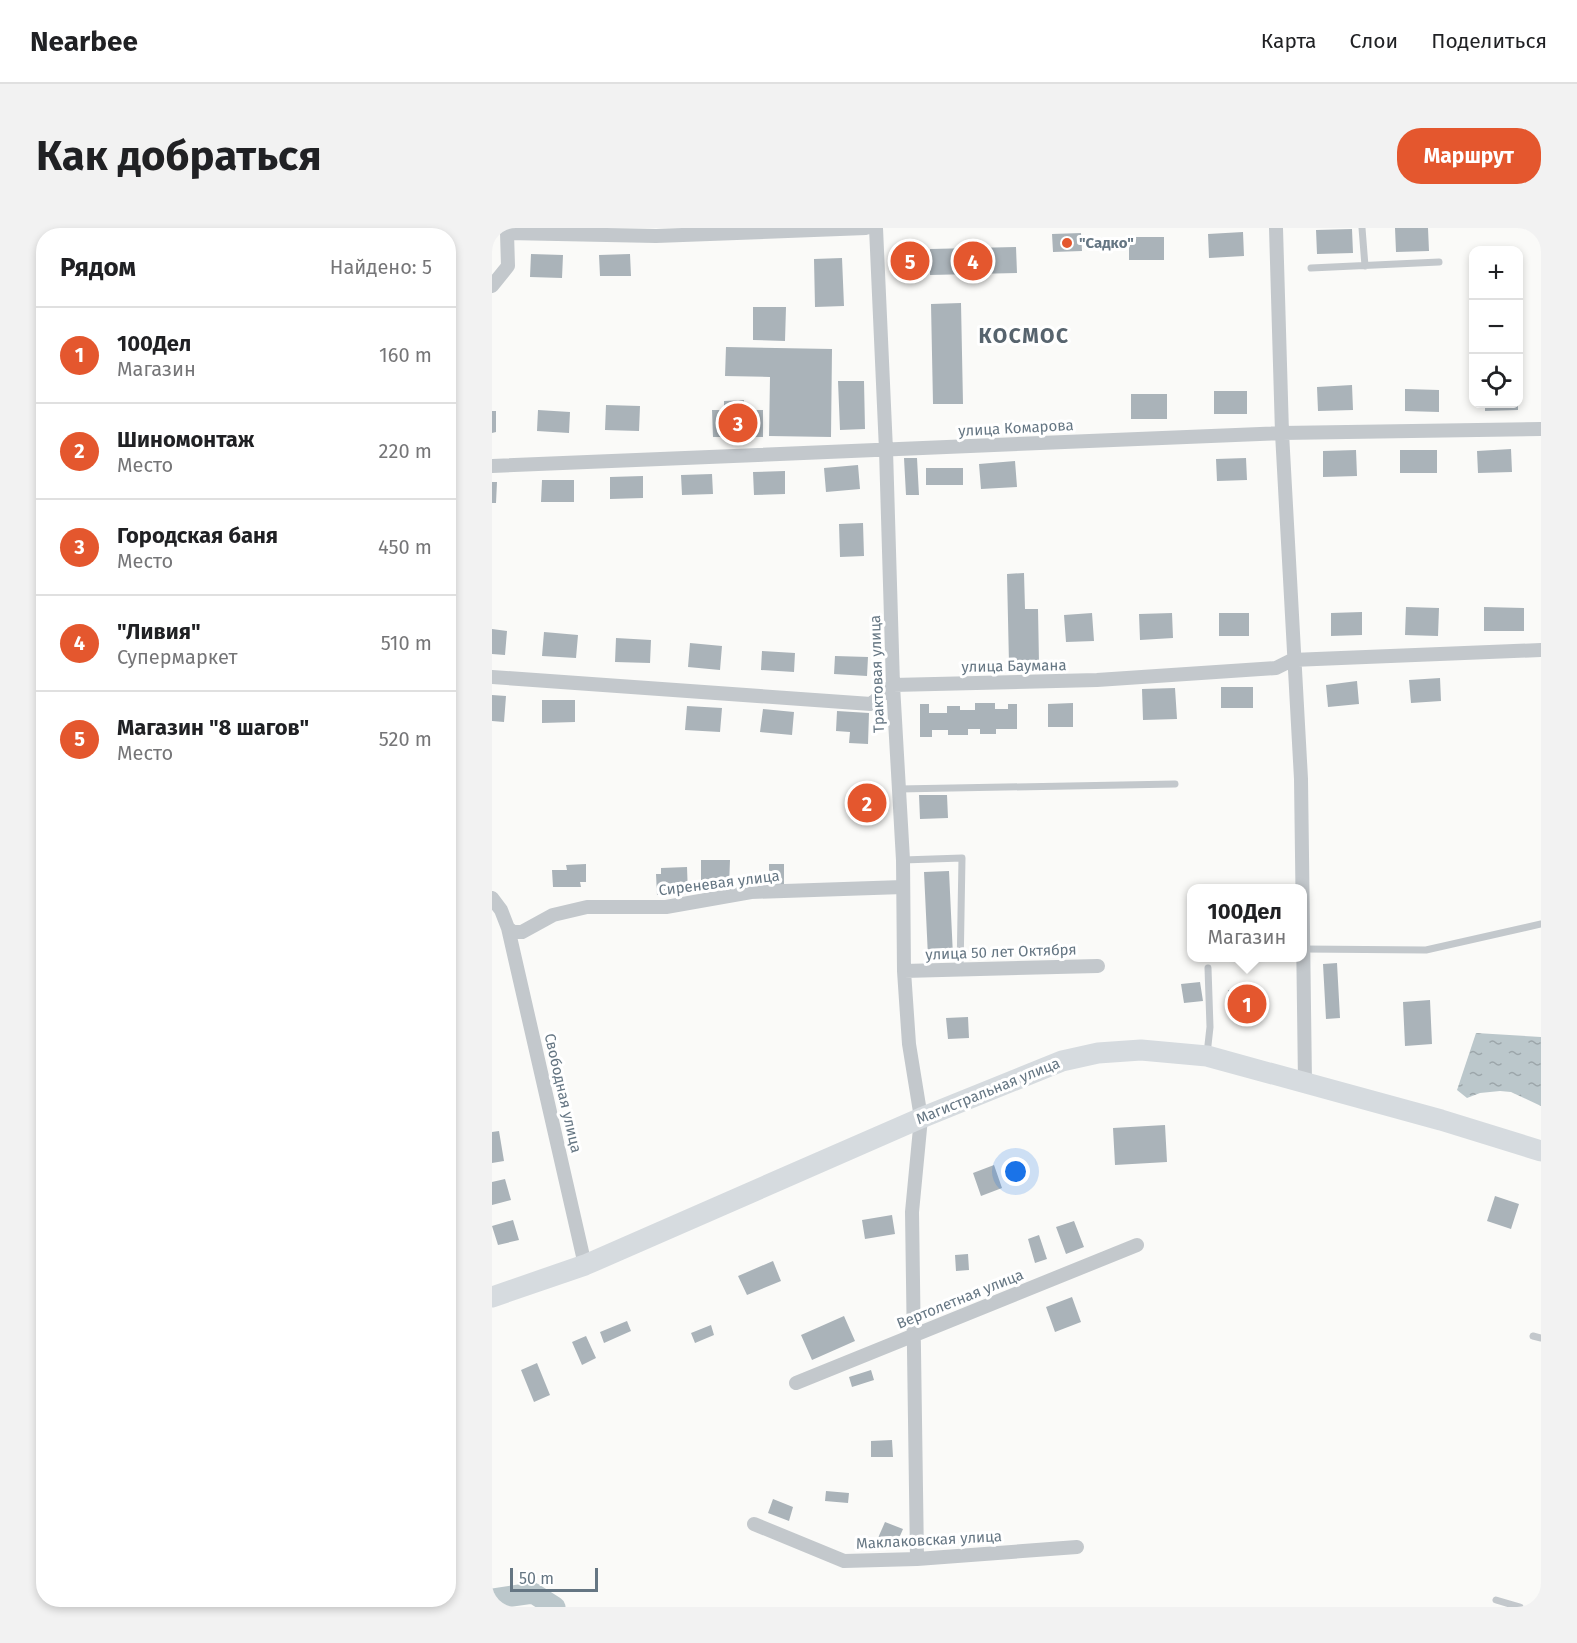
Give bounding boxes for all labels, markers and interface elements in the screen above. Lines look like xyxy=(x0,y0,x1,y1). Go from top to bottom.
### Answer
text: Nearbee xyxy=(30,25,138,58)
text: Карта xyxy=(1261,28,1317,54)
text: Слои xyxy=(1350,28,1398,54)
text: Поделиться xyxy=(1431,28,1547,54)
button: Маршрут xyxy=(1397,128,1541,184)
text: Как добраться xyxy=(36,131,322,181)
place label: "Садко" xyxy=(1079,234,1134,252)
marker: "Садко" xyxy=(1060,236,1074,250)
pin: 5 xyxy=(890,238,930,284)
pin: 4 xyxy=(954,238,992,284)
map controls xyxy=(1469,246,1523,408)
button: + xyxy=(1469,246,1523,300)
text: Рядом xyxy=(60,252,136,283)
text: Найдено: 5 xyxy=(330,255,432,279)
button: − xyxy=(1469,300,1523,354)
district label: КОСМОС xyxy=(978,323,1070,349)
text: 100Дел xyxy=(117,330,191,357)
text: 1 xyxy=(75,343,84,367)
text: 160 m xyxy=(379,343,432,367)
button: locate xyxy=(1469,354,1523,408)
text: Магазин xyxy=(117,357,196,381)
pin: 3 xyxy=(718,400,758,446)
street label: улица Комарова xyxy=(958,416,1074,440)
text: Шиномонтаж xyxy=(117,426,255,453)
text: 2 xyxy=(74,439,85,463)
text: 220 m xyxy=(379,439,432,463)
text: Место xyxy=(117,453,173,477)
text: Городская баня xyxy=(117,522,278,549)
text: 3 xyxy=(74,535,85,559)
text: 450 m xyxy=(378,535,432,559)
text: Место xyxy=(117,549,173,573)
street label: Трактовая улица xyxy=(866,615,888,733)
text: "Ливия" xyxy=(117,618,201,645)
text: 4 xyxy=(74,631,85,655)
text: 510 m xyxy=(381,631,432,655)
text: Супермаркет xyxy=(117,645,237,669)
street label: улица Баумана xyxy=(961,656,1067,676)
text: Магазин "8 шагов" xyxy=(117,714,309,741)
text: 5 xyxy=(74,727,85,751)
text: 520 m xyxy=(379,727,432,751)
text: Место xyxy=(117,741,173,765)
pin: 2 xyxy=(848,780,886,826)
street label: Сиреневая улица xyxy=(657,867,781,899)
popup xyxy=(1187,884,1307,962)
text: 100Дел xyxy=(1208,898,1282,925)
text: Магазин xyxy=(1208,925,1286,949)
street label: улица 50 лет Октября xyxy=(925,940,1077,964)
pin: 1 xyxy=(1228,982,1266,1026)
street label: Свободная улица xyxy=(540,1031,586,1155)
street label: Магистральная улица xyxy=(913,1054,1063,1128)
your location xyxy=(1001,1157,1030,1186)
street label: Вертолетная улица xyxy=(894,1265,1026,1333)
street label: Маклаковская улица xyxy=(856,1527,1002,1553)
scale bar xyxy=(510,1565,598,1592)
text: 50 m xyxy=(519,1569,554,1588)

